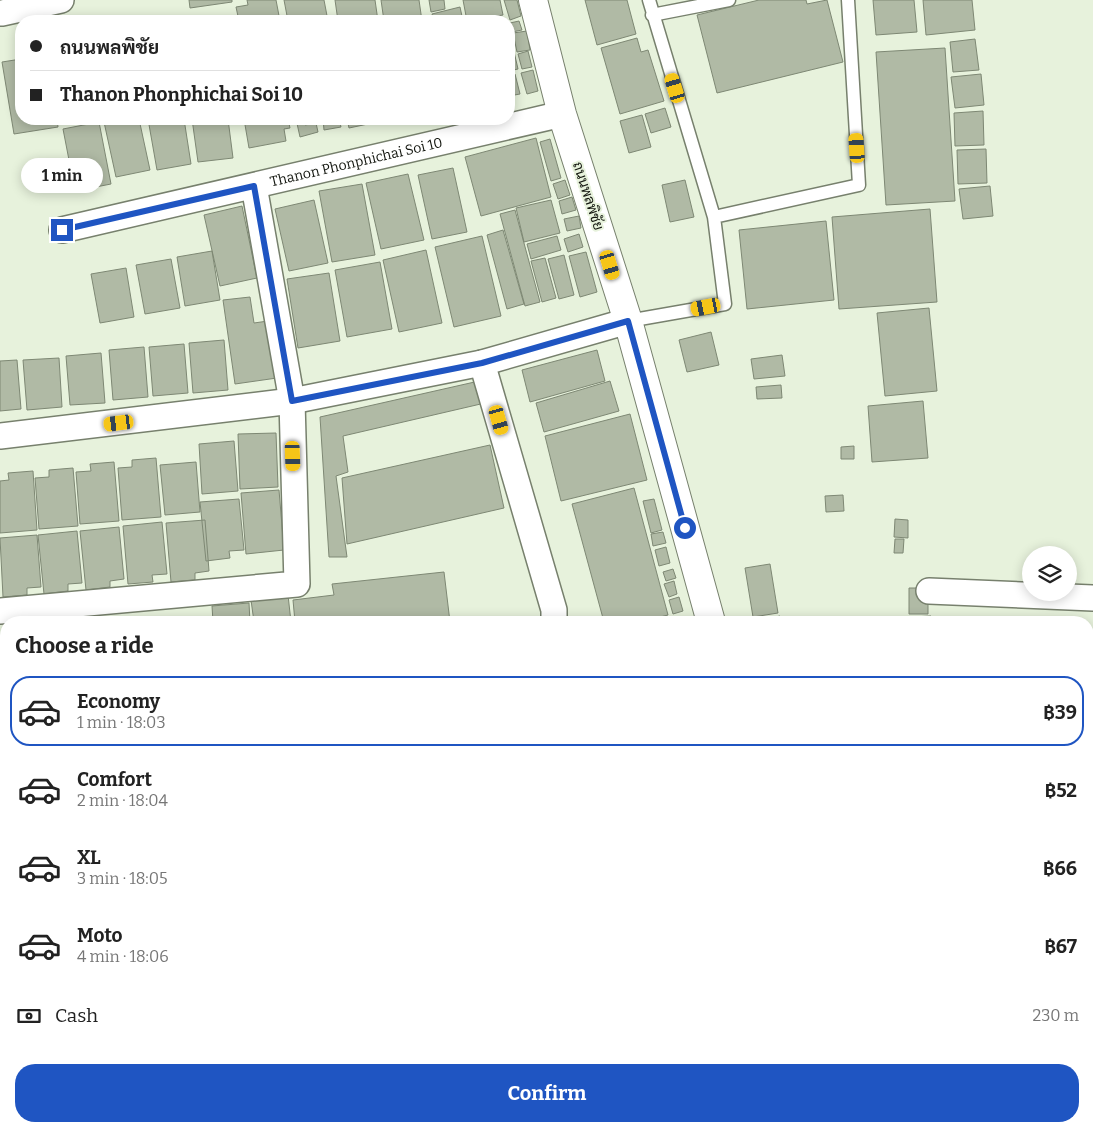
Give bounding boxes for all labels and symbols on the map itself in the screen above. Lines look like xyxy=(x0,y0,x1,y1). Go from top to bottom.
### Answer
car xyxy=(663,71,686,105)
car xyxy=(848,133,865,163)
street label: Thanon Phonphichai Soi 10 xyxy=(268,134,444,190)
callout: 1 min xyxy=(21,158,103,192)
street label: ถนนพลพิชัย xyxy=(569,160,607,232)
route end xyxy=(51,219,73,241)
car xyxy=(598,248,621,282)
car xyxy=(689,297,722,317)
car xyxy=(487,404,510,436)
car xyxy=(103,414,134,432)
car xyxy=(284,441,301,471)
route start xyxy=(674,517,696,539)

